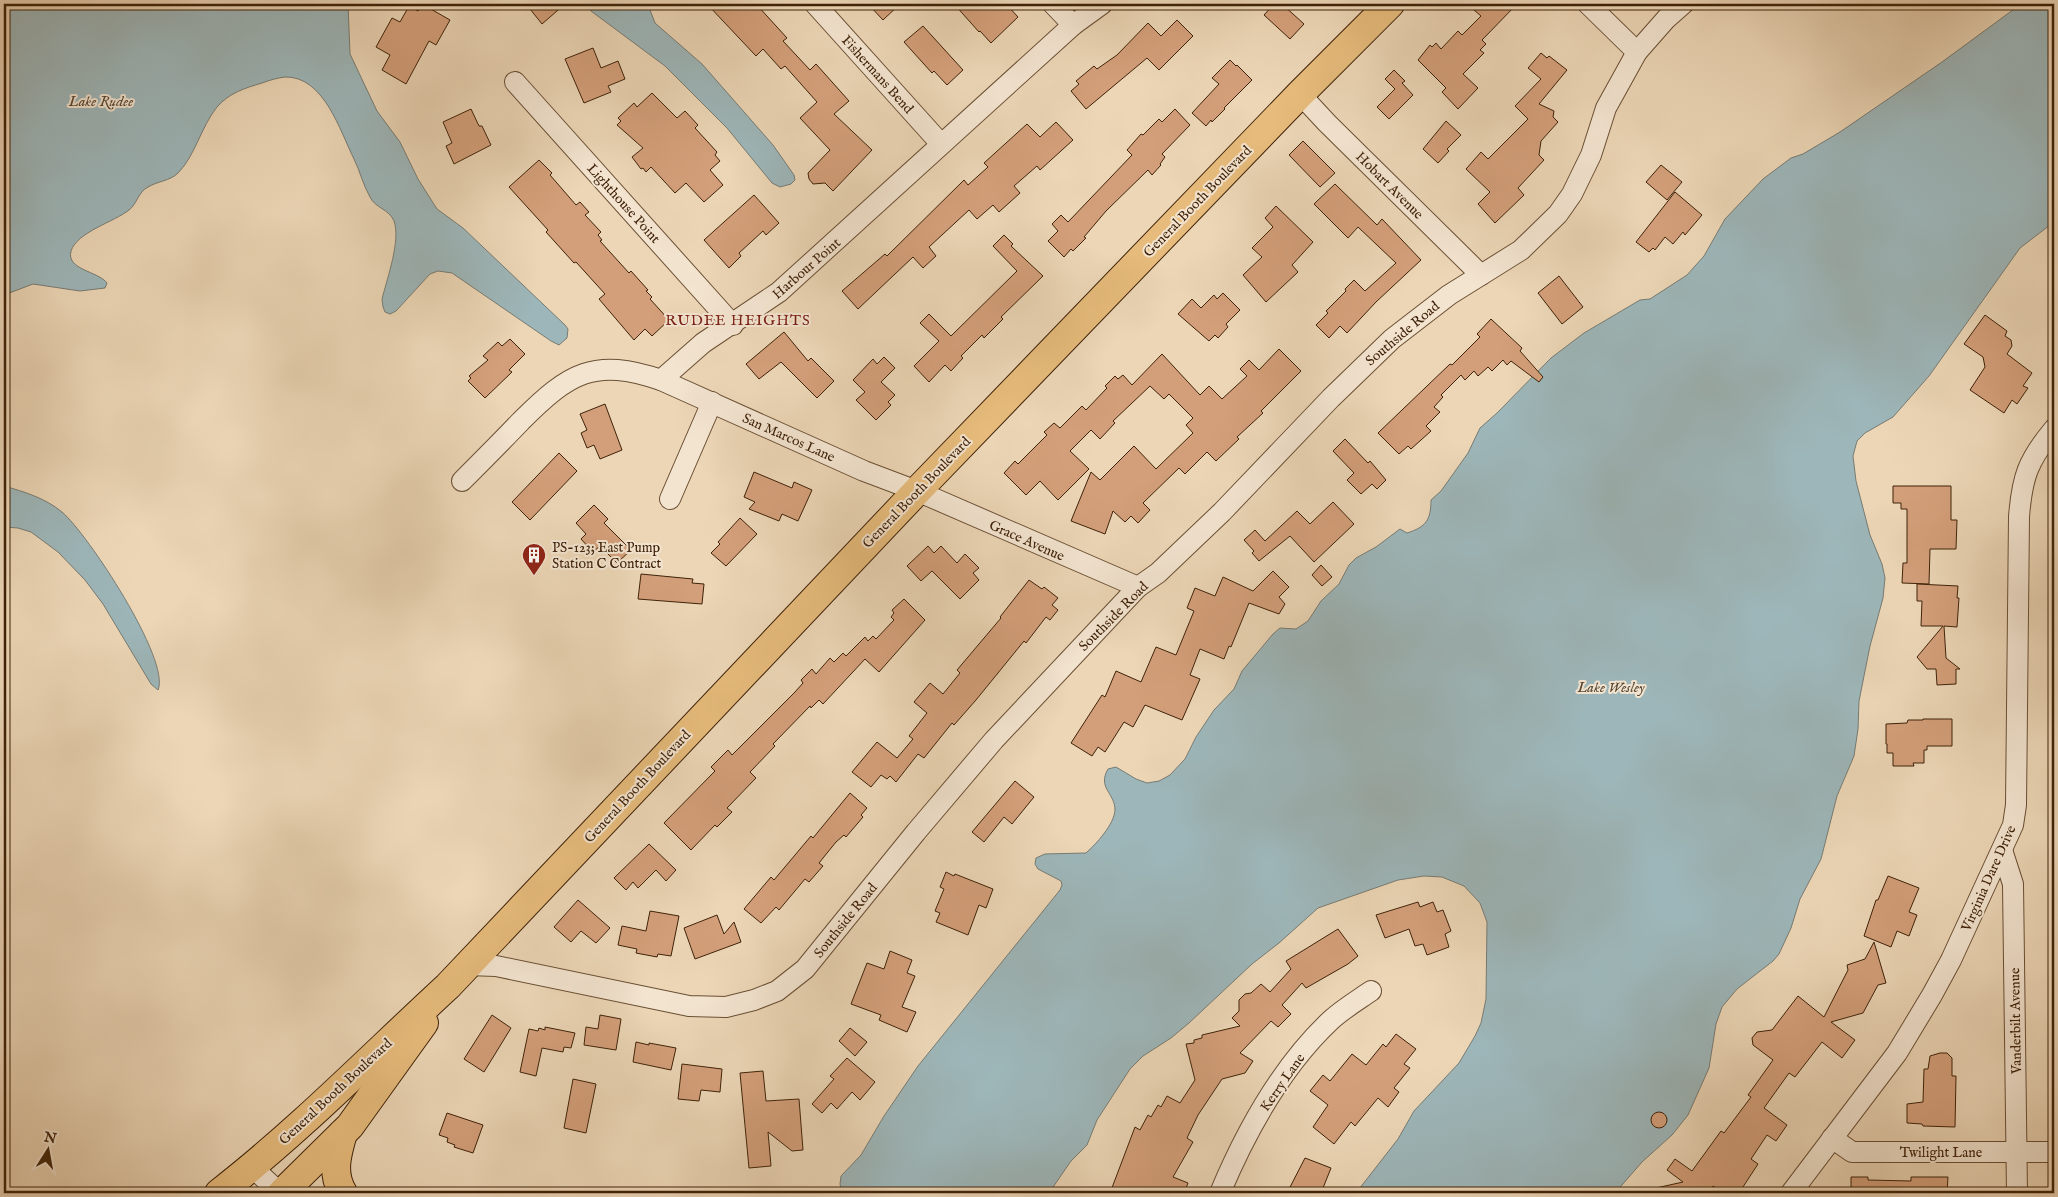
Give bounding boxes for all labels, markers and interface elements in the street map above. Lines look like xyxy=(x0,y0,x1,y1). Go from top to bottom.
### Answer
street label: Fishermans Bend xyxy=(837,32,918,118)
water label: Lake Rudee xyxy=(68,92,133,111)
street label: General Booth Boulevard xyxy=(1140,142,1256,261)
street label: Hobart Avenue xyxy=(1352,148,1427,224)
street label: Lighthouse Point xyxy=(583,160,664,247)
street label: Harbour Point xyxy=(769,234,845,303)
street label: Southside Road xyxy=(1362,297,1444,370)
district label: RUDEE HEIGHTS xyxy=(665,311,811,330)
street label: San Marcos Lane xyxy=(739,409,838,467)
street label: General Booth Boulevard xyxy=(859,433,975,552)
street label: Grace Avenue xyxy=(986,516,1068,566)
place label: PS-123; East Pump Station C Contract xyxy=(552,539,662,573)
building icon: PS-123; East Pump Station C Contract xyxy=(521,542,547,576)
street label: Southside Road xyxy=(1075,578,1153,655)
water label: Lake Wesley xyxy=(1576,678,1645,697)
street label: General Booth Boulevard xyxy=(581,726,695,847)
street label: Virginia Dare Drive xyxy=(1957,822,2021,935)
street label: Southside Road xyxy=(810,879,882,962)
street label: Vanderbilt Avenue xyxy=(2006,967,2026,1075)
street label: General Booth Boulevard xyxy=(275,1034,396,1149)
street label: Kerry Lane xyxy=(1256,1050,1310,1115)
north arrow xyxy=(22,1124,72,1174)
text: N xyxy=(42,1128,58,1148)
street label: Twilight Lane xyxy=(1900,1144,1983,1162)

